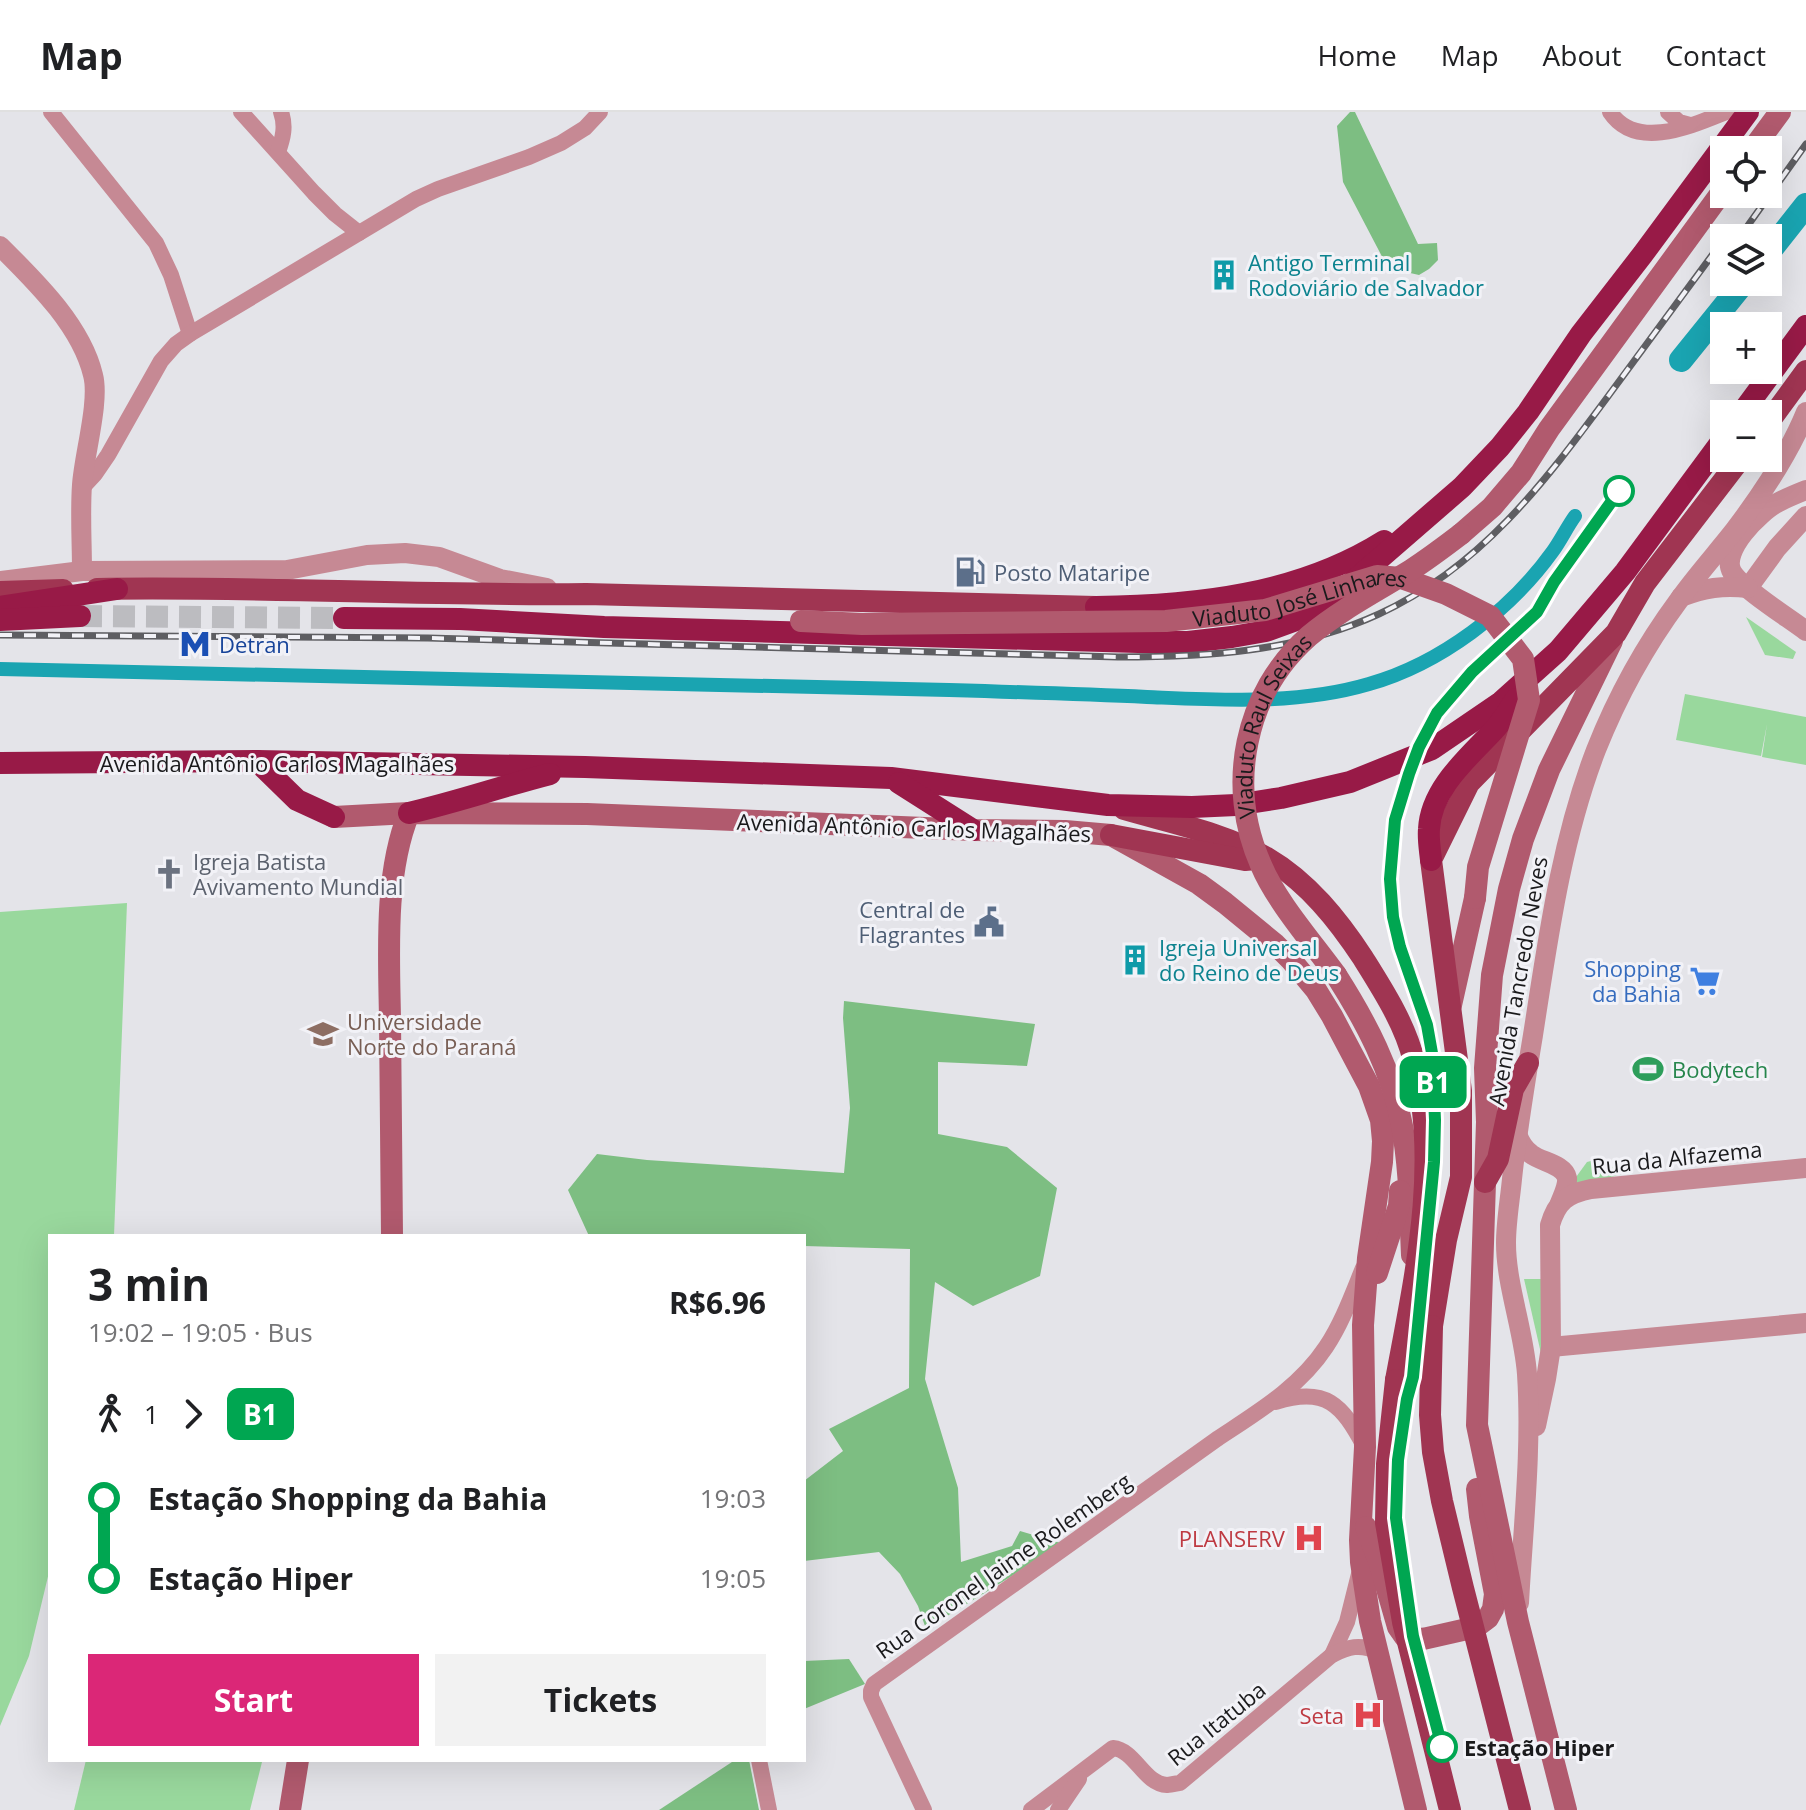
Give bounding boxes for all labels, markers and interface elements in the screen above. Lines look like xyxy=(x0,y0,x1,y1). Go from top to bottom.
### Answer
text: Map xyxy=(40,29,123,81)
text: Home xyxy=(1318,36,1397,74)
text: Map xyxy=(1441,36,1499,74)
text: About xyxy=(1543,36,1621,74)
text: Contact xyxy=(1665,36,1766,74)
map controls xyxy=(1710,136,1782,472)
button: locate xyxy=(1710,136,1782,208)
button: layers xyxy=(1710,224,1782,296)
place label: Antigo Terminal Rodoviário de Salvador xyxy=(1248,247,1484,302)
building icon: Antigo Terminal Rodoviário de Salvador xyxy=(1207,258,1241,292)
button: + xyxy=(1710,312,1782,384)
button: − xyxy=(1710,400,1782,472)
unlabelled marker xyxy=(1604,476,1634,506)
fuel station icon: Posto Mataripe xyxy=(953,555,987,589)
place label: Posto Mataripe xyxy=(994,557,1150,587)
street label: Viaduto José Linhares xyxy=(1191,561,1412,633)
street label: Viaduto Raul Seixas xyxy=(1228,626,1318,821)
metro station icon: Detran xyxy=(178,627,212,661)
place label: Detran xyxy=(219,629,290,659)
street label: Avenida Antônio Carlos Magalhães xyxy=(100,748,454,778)
street label: Avenida Antônio Carlos Magalhães xyxy=(736,806,1092,848)
place label: Igreja Batista Avivamento Mundial xyxy=(193,846,403,901)
street label: Avenida Tancredo Neves xyxy=(1480,854,1554,1108)
church icon: Igreja Batista Avivamento Mundial xyxy=(152,857,186,891)
place label: Central de Flagrantes xyxy=(859,894,965,949)
public building icon: Central de Flagrantes xyxy=(972,905,1006,939)
place label: Igreja Universal do Reino de Deus xyxy=(1159,932,1339,987)
building icon: Igreja Universal do Reino de Deus xyxy=(1118,943,1152,977)
place label: Shopping da Bahia xyxy=(1584,953,1681,1008)
supermarket icon: Shopping da Bahia xyxy=(1688,964,1722,998)
place label: Universidade Norte do Paraná xyxy=(347,1006,517,1061)
school or university icon: Universidade Norte do Paraná xyxy=(306,1017,340,1051)
sports icon: Bodytech xyxy=(1631,1052,1665,1086)
place label: Bodytech xyxy=(1672,1054,1768,1084)
line badge: B1 xyxy=(1397,1056,1469,1108)
text: B1 xyxy=(1416,1063,1450,1101)
street label: Rua da Alfazema xyxy=(1591,1133,1763,1181)
text: 3 min xyxy=(88,1254,210,1314)
text: R$6.96 xyxy=(669,1282,766,1323)
text: 19:02 – 19:05 · Bus xyxy=(88,1314,313,1350)
icon: walk xyxy=(88,1392,132,1436)
icon: forward xyxy=(171,1392,215,1436)
text: B1 xyxy=(243,1395,278,1433)
text: 1 xyxy=(144,1396,159,1432)
street label: Rua Coronel Jaime Rolemberg xyxy=(869,1465,1137,1665)
text: Estação Shopping da Bahia xyxy=(148,1478,547,1519)
text: 19:03 xyxy=(700,1480,766,1516)
hospital icon: PLANSERV xyxy=(1292,1521,1326,1555)
place label: PLANSERV xyxy=(1179,1523,1286,1553)
text: Estação Hiper xyxy=(148,1558,353,1599)
text: 19:05 xyxy=(700,1560,766,1596)
button: Start xyxy=(88,1654,419,1746)
button: Tickets xyxy=(435,1654,766,1746)
street label: Rua Itatuba xyxy=(1161,1674,1271,1772)
hospital icon: Seta xyxy=(1351,1698,1385,1732)
place label: Seta xyxy=(1300,1700,1344,1730)
marker: Estação Hiper xyxy=(1427,1732,1457,1762)
place label: Estação Hiper xyxy=(1464,1732,1615,1762)

